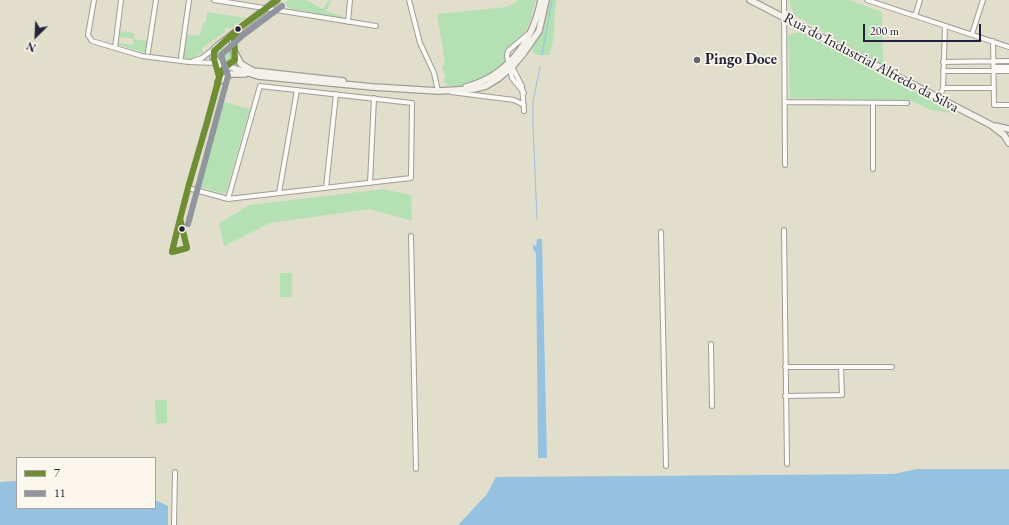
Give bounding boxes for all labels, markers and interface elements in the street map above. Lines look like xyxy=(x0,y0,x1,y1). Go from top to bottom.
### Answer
street label: Rua do Industrial Alfredo da Silva xyxy=(780,9,962,117)
north arrow xyxy=(16,16,56,56)
scale bar xyxy=(865,16,983,42)
text: 200 m xyxy=(870,23,899,39)
unlabelled marker xyxy=(233,24,243,34)
text: N xyxy=(24,39,38,55)
place label: Pingo Doce xyxy=(705,51,777,69)
marker: Pingo Doce xyxy=(692,55,702,65)
unlabelled marker xyxy=(177,224,187,234)
legend xyxy=(16,457,156,509)
text: 7 xyxy=(54,465,60,481)
text: 11 xyxy=(54,485,66,501)

